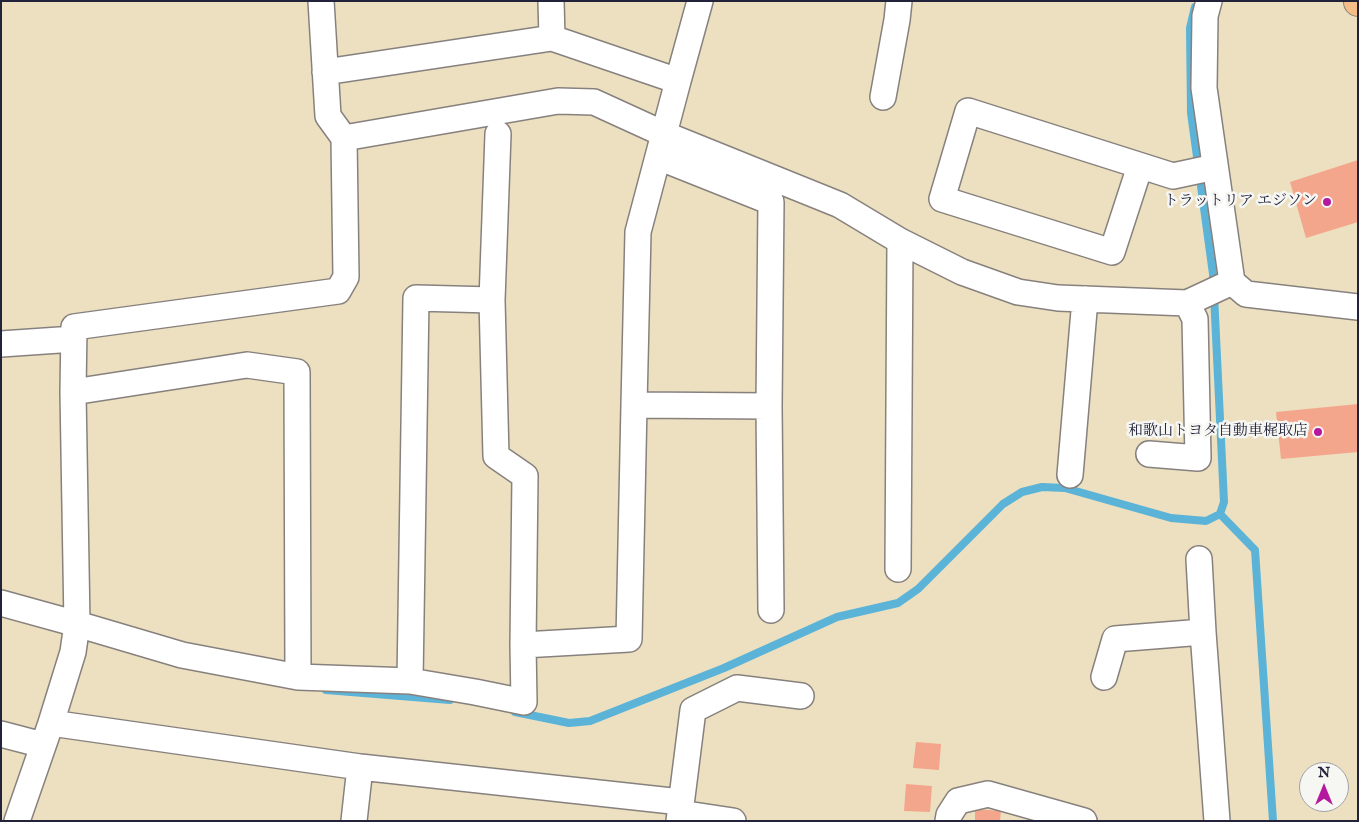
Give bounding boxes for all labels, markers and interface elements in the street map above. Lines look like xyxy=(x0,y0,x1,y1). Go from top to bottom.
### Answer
place label: トラットリア エジソン xyxy=(1164,193,1317,211)
marker: トラットリア エジソン xyxy=(1321,196,1333,208)
place label: 和歌山トヨタ自動車梶取店 xyxy=(1128,423,1308,441)
marker: 和歌山トヨタ自動車梶取店 xyxy=(1312,426,1324,438)
north arrow xyxy=(1299,762,1349,812)
text: N xyxy=(1318,764,1330,782)

